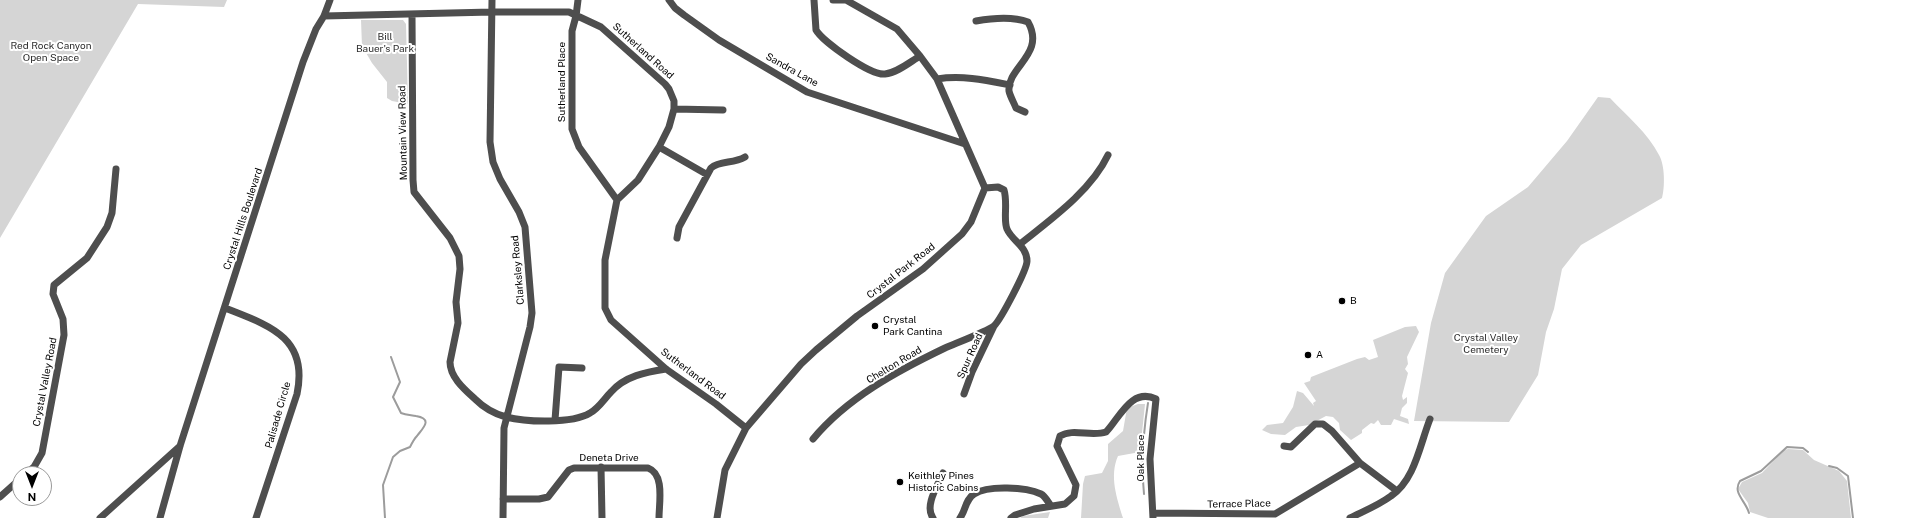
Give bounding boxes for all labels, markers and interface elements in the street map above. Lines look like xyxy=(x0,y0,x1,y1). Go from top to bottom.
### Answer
street label: Sutherland Road xyxy=(610,20,676,82)
park label: Bill Bauer's Park xyxy=(356,31,414,54)
park label: Red Rock Canyon Open Space xyxy=(11,40,91,64)
street label: Sutherland Place xyxy=(556,42,568,122)
street label: Sandra Lane xyxy=(764,51,820,89)
street label: Mountain View Road xyxy=(396,86,410,180)
street label: Crystal Hills Boulevard xyxy=(221,167,265,271)
street label: Clarksley Road xyxy=(509,235,527,305)
street label: Crystal Park Road xyxy=(864,241,938,301)
place label: B xyxy=(1350,295,1357,307)
marker: B xyxy=(1337,296,1347,306)
place label: Crystal Park Cantina xyxy=(883,314,942,338)
marker: Crystal Park Cantina xyxy=(870,321,880,331)
street label: Spur Road xyxy=(955,331,985,381)
park label: Crystal Valley Cemetery xyxy=(1454,332,1518,356)
street label: Crystal Valley Road xyxy=(30,336,60,428)
street label: Chelton Road xyxy=(864,344,924,386)
street label: Sutherland Road xyxy=(658,346,728,402)
place label: A xyxy=(1316,349,1323,361)
marker: A xyxy=(1303,350,1313,360)
street label: Palisade Circle xyxy=(263,380,293,450)
street label: Oak Place xyxy=(1135,435,1147,481)
street label: Deneta Drive xyxy=(579,452,639,464)
north arrow xyxy=(12,466,52,506)
place label: Keithley Pines Historic Cabins xyxy=(908,470,978,494)
marker: Keithley Pines Historic Cabins xyxy=(895,477,905,487)
text: N xyxy=(28,491,36,503)
street label: Terrace Place xyxy=(1207,497,1271,511)

